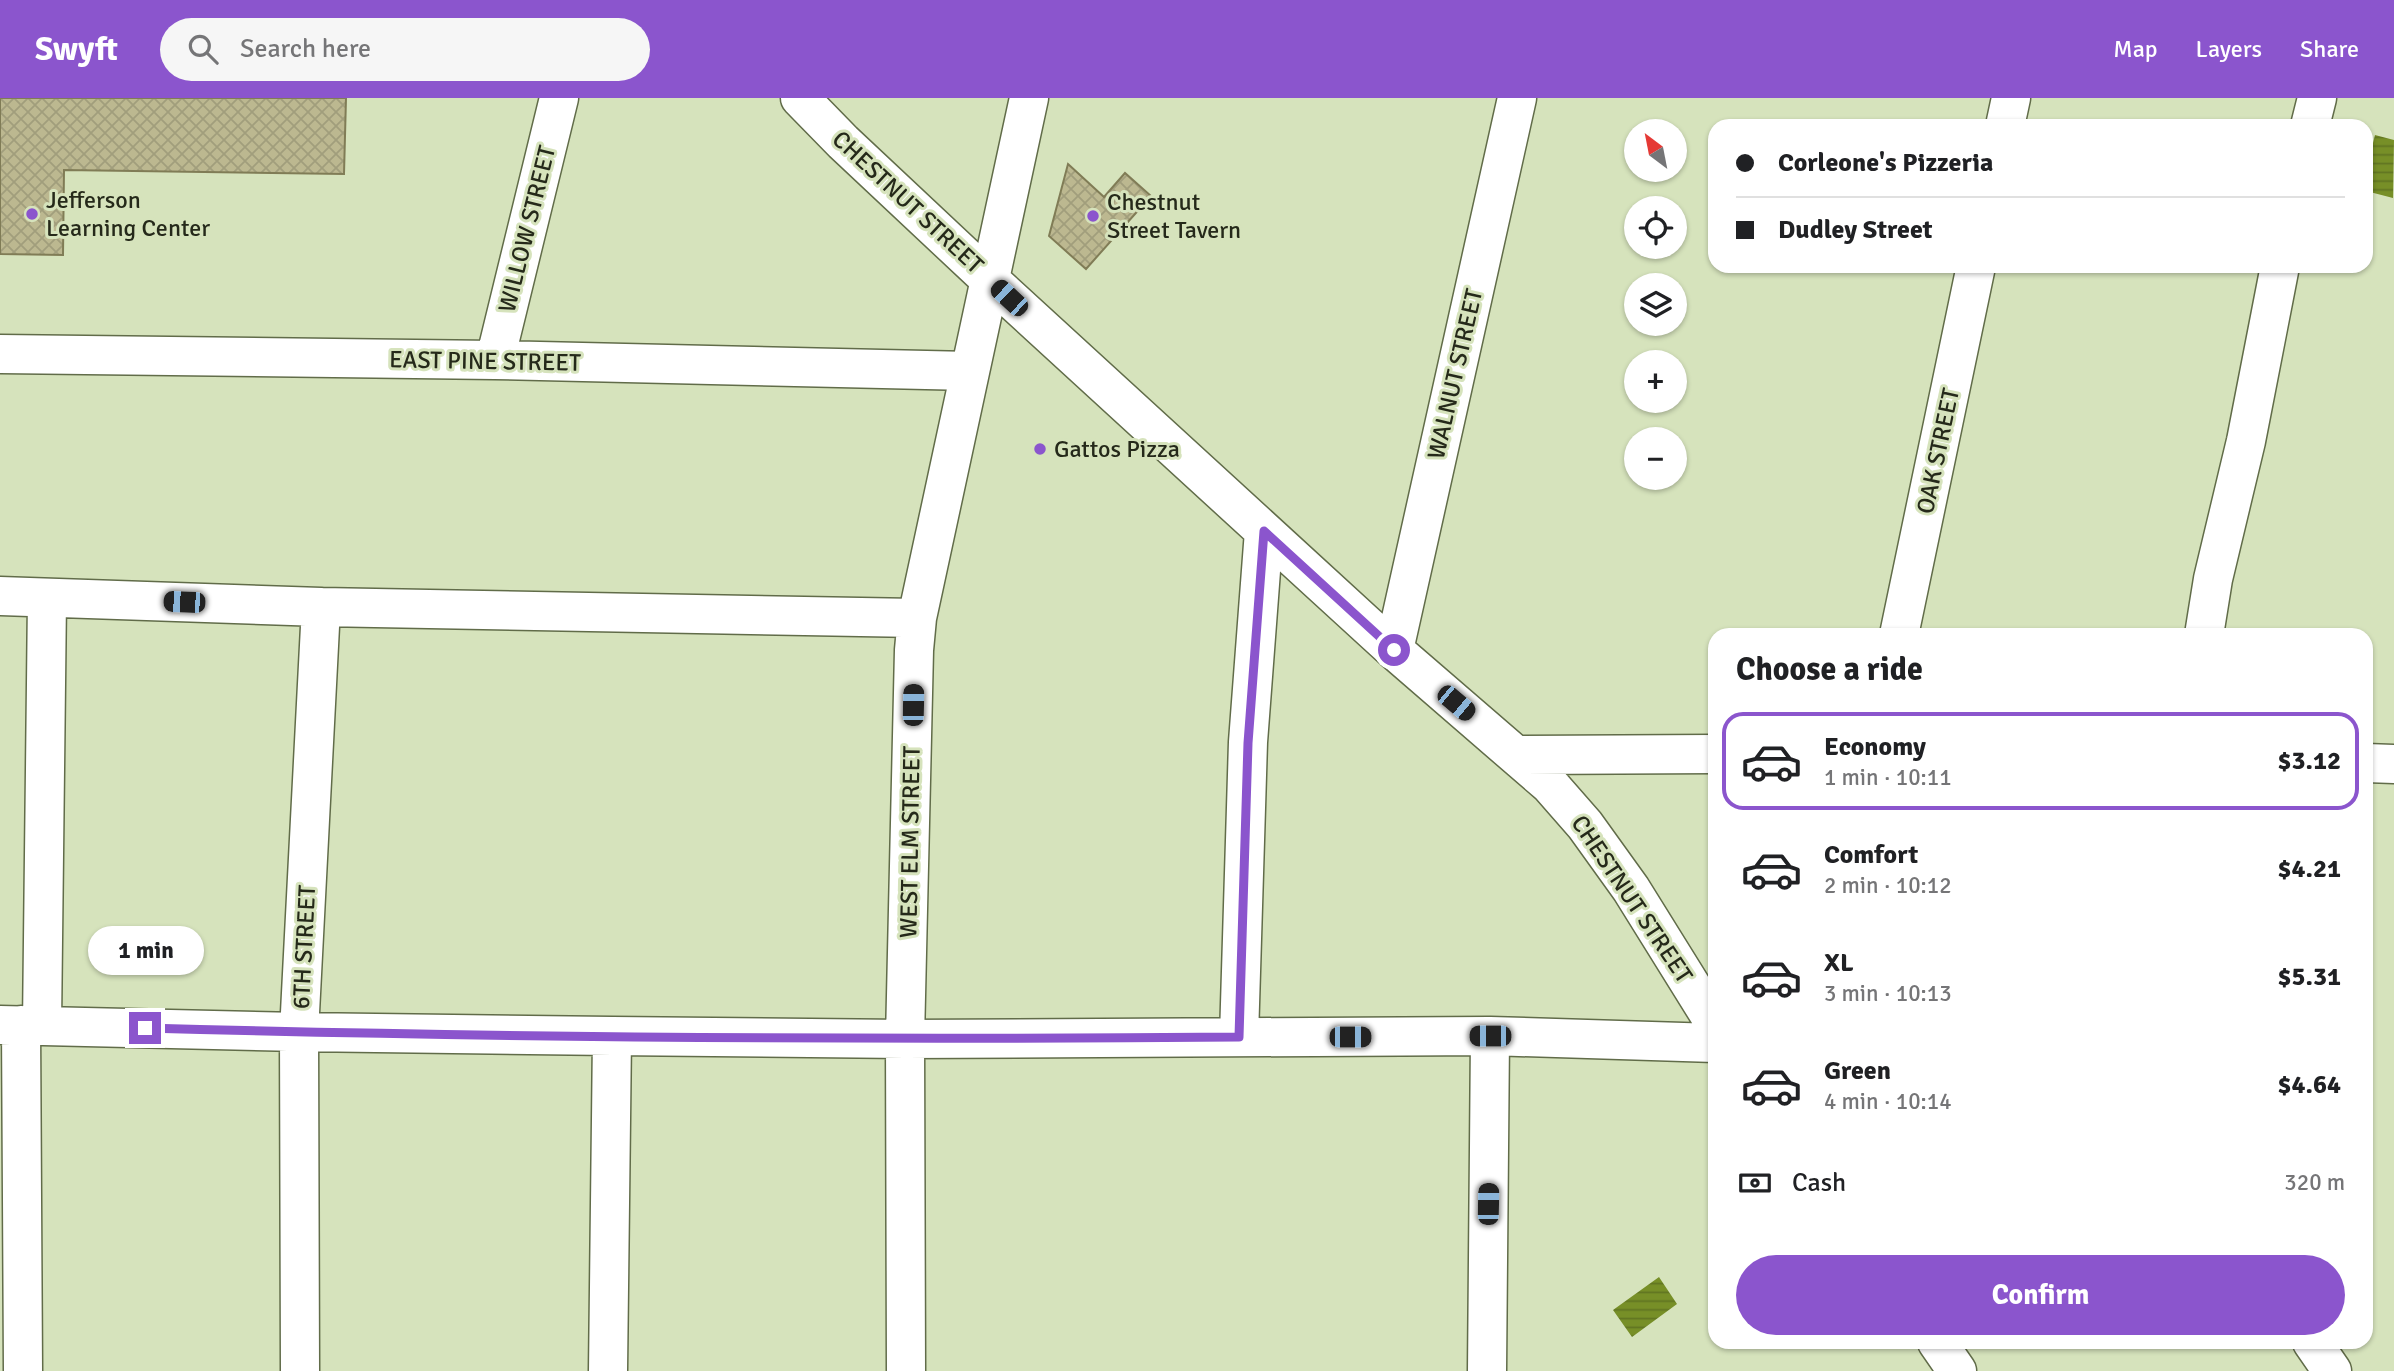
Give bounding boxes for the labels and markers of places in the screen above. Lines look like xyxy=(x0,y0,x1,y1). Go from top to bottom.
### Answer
place label: Jefferson Learning Center xyxy=(46,185,210,243)
place label: Chestnut Street Tavern xyxy=(1107,187,1241,245)
marker: Jefferson Learning Center xyxy=(24,206,40,222)
marker: Chestnut Street Tavern xyxy=(1085,208,1101,224)
place label: Gattos Pizza xyxy=(1054,434,1180,464)
marker: Gattos Pizza xyxy=(1032,441,1048,457)

